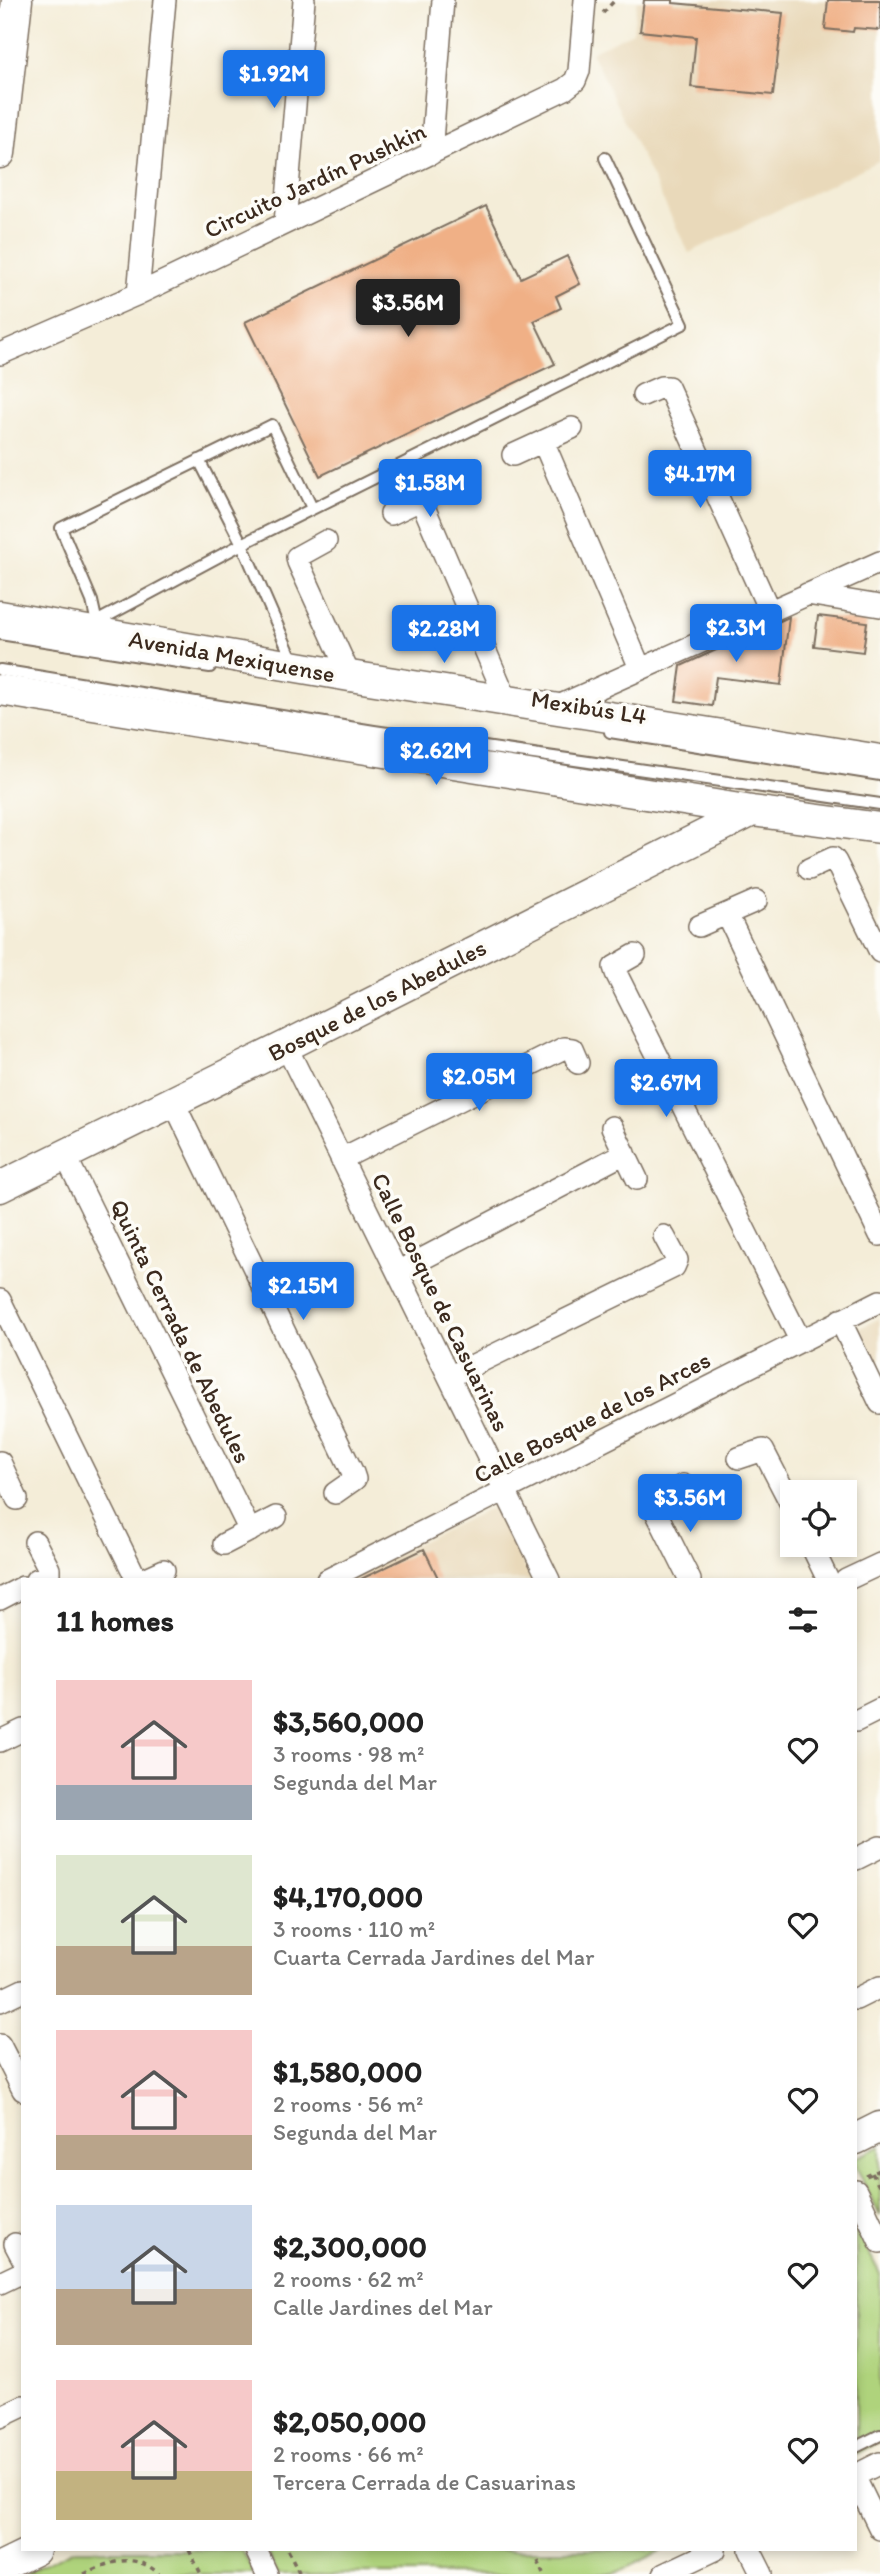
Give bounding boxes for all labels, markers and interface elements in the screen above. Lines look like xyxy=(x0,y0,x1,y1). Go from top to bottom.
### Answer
pin: $1.92M xyxy=(217,50,331,110)
text: $1.92M xyxy=(239,59,309,87)
street label: Circuito Jardín Pushkin xyxy=(200,116,431,244)
pin: $3.56M xyxy=(351,280,465,339)
text: $3.56M xyxy=(372,288,444,316)
pin: $4.17M xyxy=(643,450,757,510)
text: $4.17M xyxy=(664,459,736,487)
pin: $1.58M xyxy=(373,460,487,519)
text: $1.58M xyxy=(395,468,465,496)
pin: $2.3M xyxy=(687,604,785,664)
pin: $2.28M xyxy=(387,606,501,665)
text: $2.3M xyxy=(706,613,766,641)
text: $2.28M xyxy=(408,614,480,642)
street label: Avenida Mexiquense xyxy=(127,624,337,688)
street label: Mexibús L4 xyxy=(529,684,649,730)
pin: $2.62M xyxy=(379,728,493,787)
text: $2.62M xyxy=(400,736,472,764)
street label: Bosque de los Abedules xyxy=(263,932,491,1068)
pin: $2.05M xyxy=(422,1054,536,1113)
pin: $2.67M xyxy=(609,1060,723,1119)
text: $2.05M xyxy=(442,1062,516,1090)
text: $2.67M xyxy=(630,1068,702,1096)
street label: Calle Bosque de Casuarinas xyxy=(366,1168,516,1436)
street label: Quinta Cerrada de Abedules xyxy=(104,1194,258,1468)
pin: $2.15M xyxy=(246,1262,360,1322)
text: $2.15M xyxy=(268,1271,338,1299)
street label: Calle Bosque de los Arces xyxy=(469,1345,715,1489)
pin: $3.56M xyxy=(633,1474,747,1534)
map controls xyxy=(780,1480,857,1557)
button: locate xyxy=(780,1480,857,1557)
text: $3.56M xyxy=(654,1483,726,1511)
icon: filters xyxy=(784,1601,822,1639)
text: 11 homes xyxy=(56,1602,174,1639)
text: $3,560,000 xyxy=(273,1703,424,1740)
icon: home xyxy=(112,1708,196,1792)
icon: heart xyxy=(784,1731,822,1769)
text: 3 rooms · 98 m² xyxy=(273,1740,424,1768)
text: Segunda del Mar xyxy=(273,1768,437,1796)
text: $4,170,000 xyxy=(273,1878,423,1915)
icon: home xyxy=(112,1883,196,1967)
icon: heart xyxy=(784,1906,822,1944)
text: 3 rooms · 110 m² xyxy=(273,1915,435,1943)
text: Cuarta Cerrada Jardines del Mar xyxy=(273,1943,594,1971)
text: $1,580,000 xyxy=(273,2053,422,2090)
icon: home xyxy=(112,2058,196,2142)
icon: heart xyxy=(784,2081,822,2119)
text: 2 rooms · 56 m² xyxy=(273,2090,424,2118)
text: Segunda del Mar xyxy=(273,2118,437,2146)
text: $2,300,000 xyxy=(273,2228,427,2265)
icon: home xyxy=(112,2233,196,2317)
icon: heart xyxy=(784,2256,822,2294)
text: 2 rooms · 62 m² xyxy=(273,2265,424,2293)
text: Calle Jardines del Mar xyxy=(273,2293,493,2321)
text: $2,050,000 xyxy=(273,2403,426,2440)
icon: home xyxy=(112,2408,196,2492)
icon: heart xyxy=(784,2431,822,2469)
text: 2 rooms · 66 m² xyxy=(273,2440,424,2468)
text: Tercera Cerrada de Casuarinas xyxy=(273,2468,576,2496)

